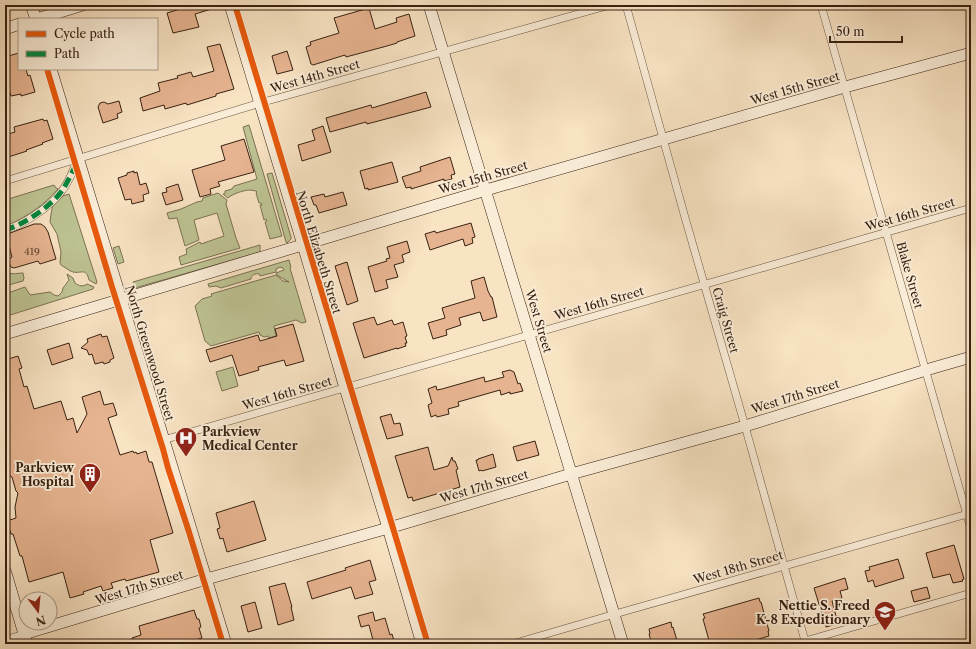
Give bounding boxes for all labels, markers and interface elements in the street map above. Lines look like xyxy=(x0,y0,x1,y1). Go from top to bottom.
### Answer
legend xyxy=(18,18,158,70)
scale bar xyxy=(830,18,902,44)
text: 50 m xyxy=(836,24,865,39)
text: Cycle path xyxy=(54,26,115,41)
text: Path xyxy=(54,46,80,61)
street label: West 14th Street xyxy=(268,56,362,96)
street label: West 15th Street xyxy=(748,68,842,108)
street label: West 15th Street xyxy=(436,157,530,197)
street label: North Elizabeth Street xyxy=(293,189,345,316)
street label: West 16th Street xyxy=(863,194,957,234)
street label: Blake Street xyxy=(893,240,927,311)
house number: 419 xyxy=(24,245,40,258)
street label: North Greenwood Street xyxy=(122,283,178,423)
street label: West 16th Street xyxy=(552,283,646,323)
street label: Craig Street xyxy=(709,285,743,355)
street label: West Street xyxy=(522,287,556,355)
street label: West 16th Street xyxy=(240,373,334,413)
street label: West 17th Street xyxy=(748,375,842,417)
place label: Parkview Medical Center xyxy=(202,424,298,453)
hospital icon: Parkview Medical Center xyxy=(173,425,199,458)
place label: Parkview Hospital xyxy=(15,460,75,489)
building icon: Parkview Hospital xyxy=(77,461,103,494)
street label: West 17th Street xyxy=(437,466,531,506)
street label: West 18th Street xyxy=(690,547,785,587)
street label: West 17th Street xyxy=(92,566,186,608)
north arrow xyxy=(18,591,58,631)
place label: Nettie S. Freed K-8 Expeditionary xyxy=(756,598,871,627)
school or university icon: Nettie S. Freed K-8 Expeditionary xyxy=(872,599,898,632)
text: N xyxy=(34,613,47,629)

